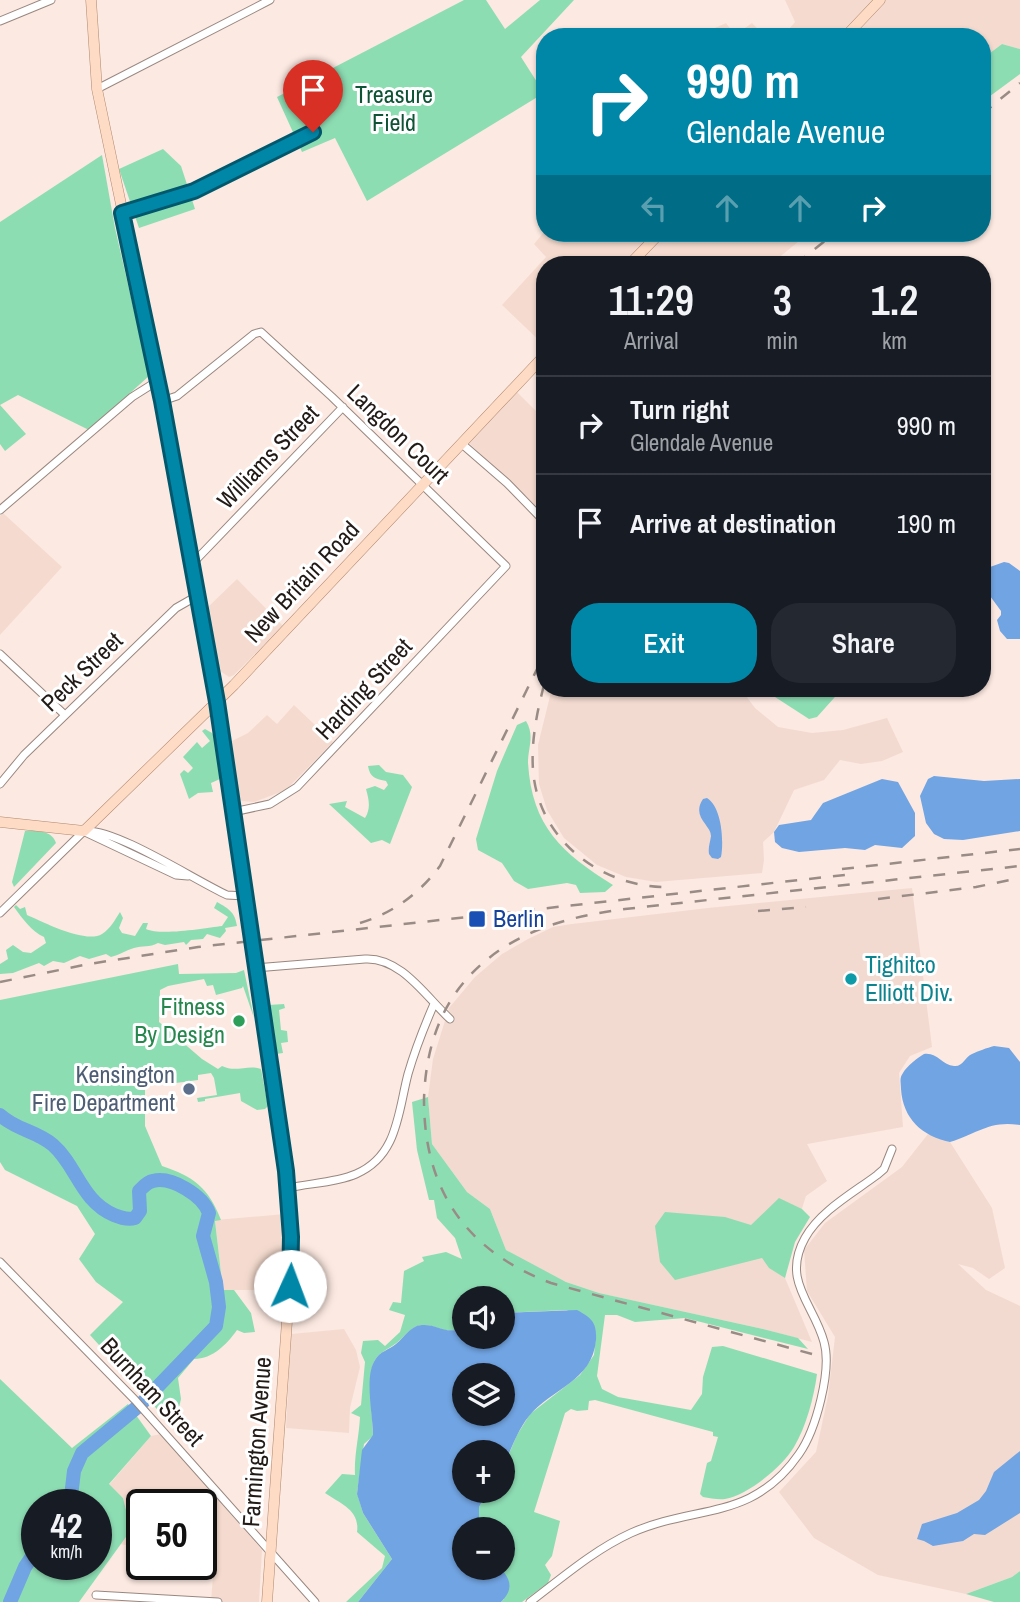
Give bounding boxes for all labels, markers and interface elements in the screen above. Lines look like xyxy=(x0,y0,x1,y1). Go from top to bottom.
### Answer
text: 990 m xyxy=(686,47,800,113)
icon: right xyxy=(571,56,662,147)
pin xyxy=(283,60,343,132)
icon: arrive xyxy=(294,71,332,109)
park label: Treasure Field xyxy=(355,78,433,138)
text: Glendale Avenue xyxy=(686,110,885,153)
icon: left xyxy=(635,189,673,227)
icon: ahead xyxy=(708,189,746,227)
icon: ahead xyxy=(781,189,819,227)
icon: right xyxy=(854,189,892,227)
text: 11:29 xyxy=(609,272,694,328)
text: 3 xyxy=(773,272,792,328)
text: 1.2 xyxy=(871,272,918,328)
text: Arrival xyxy=(624,325,679,356)
text: min xyxy=(767,325,798,356)
text: km xyxy=(882,325,907,356)
street label: Langdon Court xyxy=(341,377,457,490)
text: Turn right xyxy=(630,392,729,427)
street label: Williams Street xyxy=(209,397,325,515)
icon: right xyxy=(571,406,609,444)
text: 990 m xyxy=(897,408,956,443)
text: Glendale Avenue xyxy=(630,427,773,458)
icon: arrive xyxy=(571,504,609,542)
text: Arrive at destination xyxy=(630,506,836,541)
text: 190 m xyxy=(897,506,956,541)
street label: New Britain Road xyxy=(237,514,366,649)
button: Exit xyxy=(571,603,757,683)
button: Share xyxy=(771,603,956,683)
street label: Peck Street xyxy=(34,624,129,718)
street label: Harding Street xyxy=(308,630,419,746)
place label: Berlin xyxy=(493,902,544,934)
marker: Berlin xyxy=(467,909,487,929)
place label: Tighitco Elliott Div. xyxy=(865,948,953,1008)
marker: Tighitco Elliott Div. xyxy=(843,971,859,987)
place label: Fitness By Design xyxy=(134,990,225,1050)
marker: Fitness By Design xyxy=(231,1013,247,1029)
place label: Kensington Fire Department xyxy=(32,1058,176,1118)
marker: Kensington Fire Department xyxy=(181,1081,197,1097)
position arrow xyxy=(253,1249,327,1323)
map controls xyxy=(452,1286,515,1580)
button: sound xyxy=(452,1286,515,1349)
street label: Burnham Street xyxy=(94,1330,212,1453)
street label: Farmington Avenue xyxy=(234,1356,278,1528)
button: layers xyxy=(452,1363,515,1426)
button: + xyxy=(452,1440,515,1503)
speed limit sign: 50 xyxy=(126,1489,217,1580)
text: 42 xyxy=(51,1502,82,1549)
button: − xyxy=(452,1517,515,1580)
text: km/h xyxy=(51,1539,83,1564)

